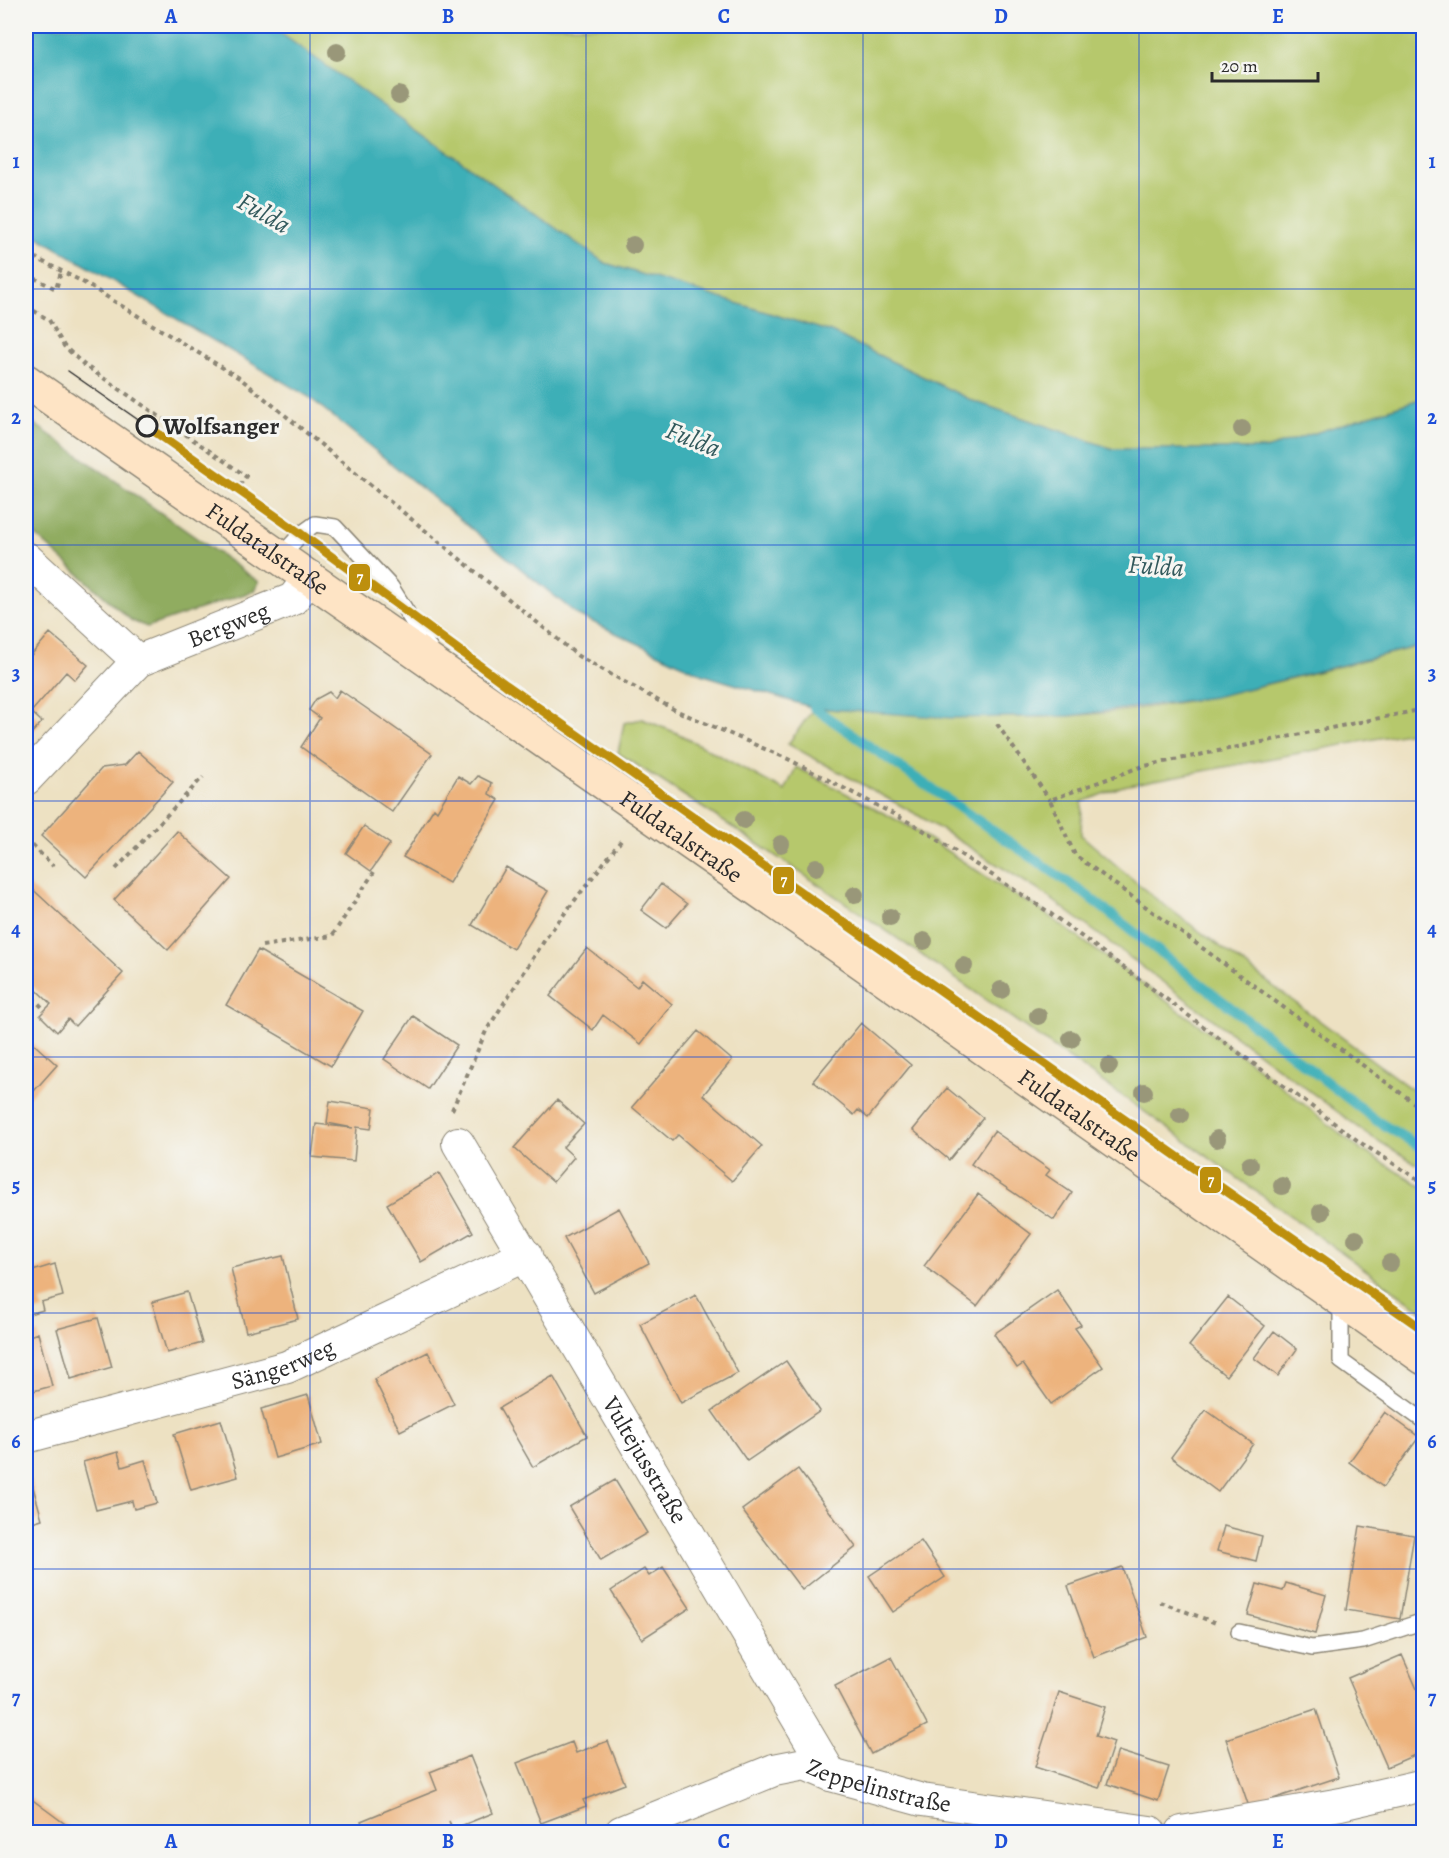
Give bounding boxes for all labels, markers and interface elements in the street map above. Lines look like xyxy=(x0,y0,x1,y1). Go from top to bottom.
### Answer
text: A xyxy=(164,3,178,30)
text: B xyxy=(442,3,454,30)
text: C xyxy=(718,3,730,30)
text: D xyxy=(994,3,1008,30)
text: E xyxy=(1272,3,1284,30)
scale bar xyxy=(1212,45,1318,83)
text: 20 m xyxy=(1221,54,1258,78)
text: 1 xyxy=(12,148,20,175)
text: 1 xyxy=(1428,148,1436,175)
water label: Fulda xyxy=(231,184,297,242)
text: 2 xyxy=(11,404,21,431)
text: 2 xyxy=(1427,404,1437,431)
place label: Wolfsanger xyxy=(162,410,279,442)
water label: Fulda xyxy=(661,412,726,466)
marker: Wolfsanger xyxy=(136,415,158,437)
street label: Fuldatalstraße xyxy=(200,495,335,603)
water label: Fulda xyxy=(1127,547,1185,585)
line badge: 7 xyxy=(348,563,371,592)
text: 7 xyxy=(357,567,364,589)
street label: Bergweg xyxy=(183,594,274,656)
text: 3 xyxy=(12,660,20,687)
text: 3 xyxy=(1428,660,1436,687)
street label: Fuldatalstraße xyxy=(613,783,749,890)
line badge: 7 xyxy=(772,866,795,895)
text: 7 xyxy=(781,870,788,892)
text: 4 xyxy=(11,916,21,943)
text: 4 xyxy=(1427,916,1437,943)
street label: Fuldatalstraße xyxy=(1012,1061,1147,1170)
line badge: 7 xyxy=(1199,1166,1222,1194)
text: 7 xyxy=(1208,1170,1215,1192)
text: 5 xyxy=(12,1172,20,1199)
text: 5 xyxy=(1428,1172,1436,1199)
street label: Sängerweg xyxy=(228,1331,340,1397)
street label: Vultejusstraße xyxy=(595,1390,695,1529)
text: 6 xyxy=(11,1428,21,1455)
text: 6 xyxy=(1427,1428,1437,1455)
text: 7 xyxy=(12,1684,21,1711)
text: 7 xyxy=(1428,1684,1437,1711)
street label: Zeppelinstraße xyxy=(802,1750,953,1820)
text: A xyxy=(164,1828,178,1855)
text: B xyxy=(442,1828,454,1855)
text: C xyxy=(718,1828,730,1855)
text: D xyxy=(994,1828,1008,1855)
text: E xyxy=(1272,1828,1284,1855)

